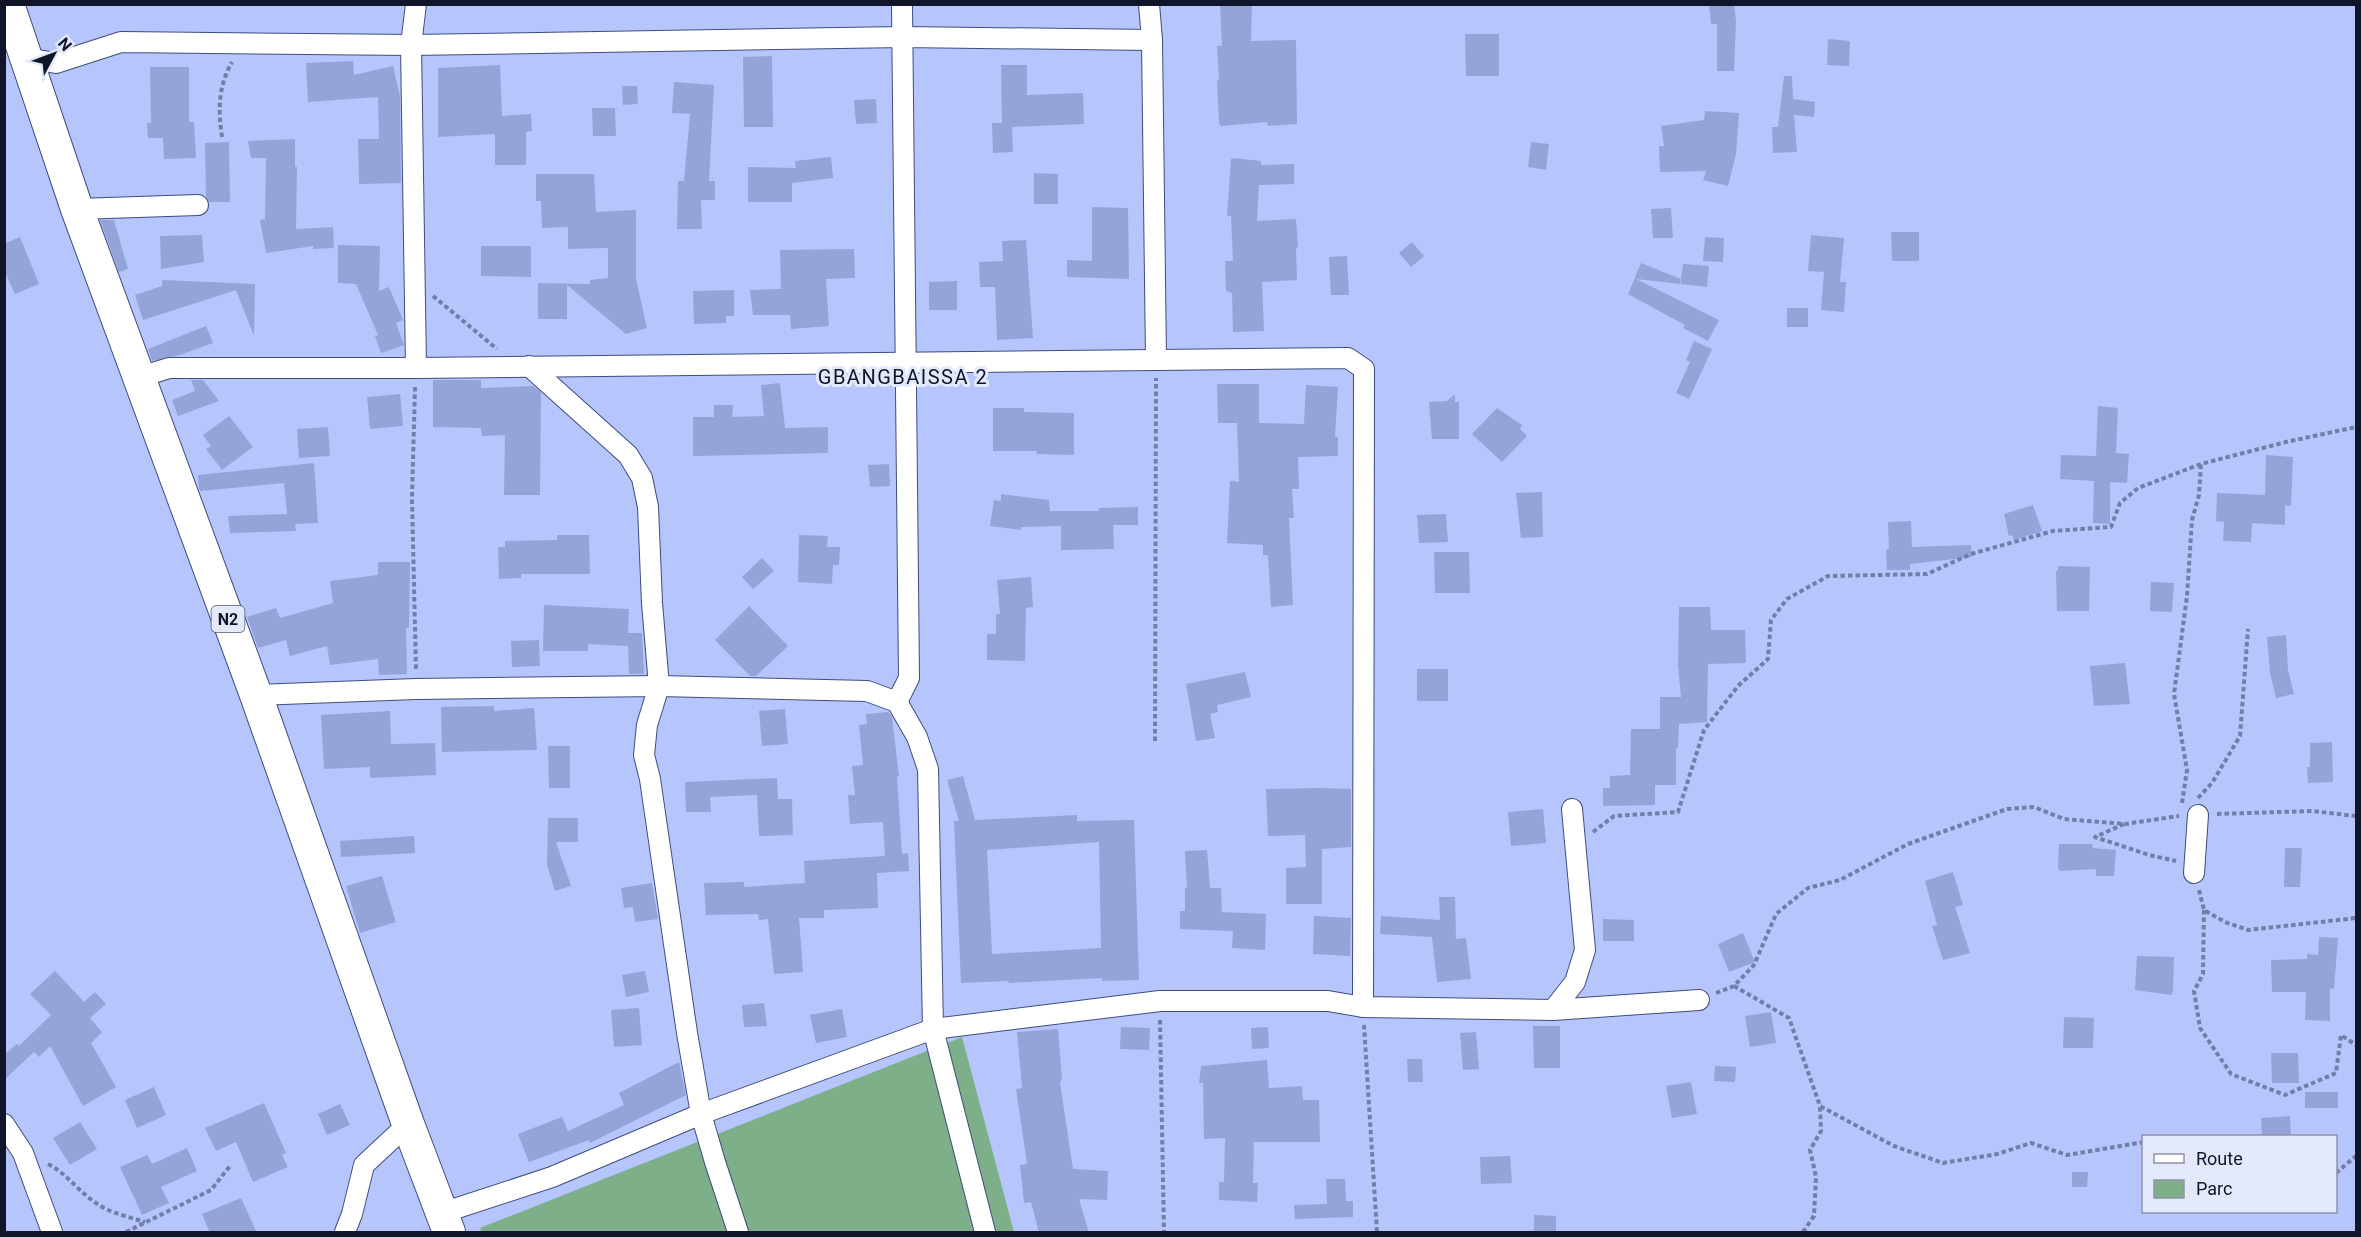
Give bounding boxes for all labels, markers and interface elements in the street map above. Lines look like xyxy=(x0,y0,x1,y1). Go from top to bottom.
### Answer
north arrow xyxy=(24,24,84,84)
text: N xyxy=(54,34,76,55)
district label: GBANGBAISSA 2 xyxy=(818,365,988,389)
road number: N2 xyxy=(212,606,244,632)
legend xyxy=(2142,1135,2337,1213)
text: Route xyxy=(2196,1148,2243,1169)
text: Parc xyxy=(2196,1178,2232,1199)

